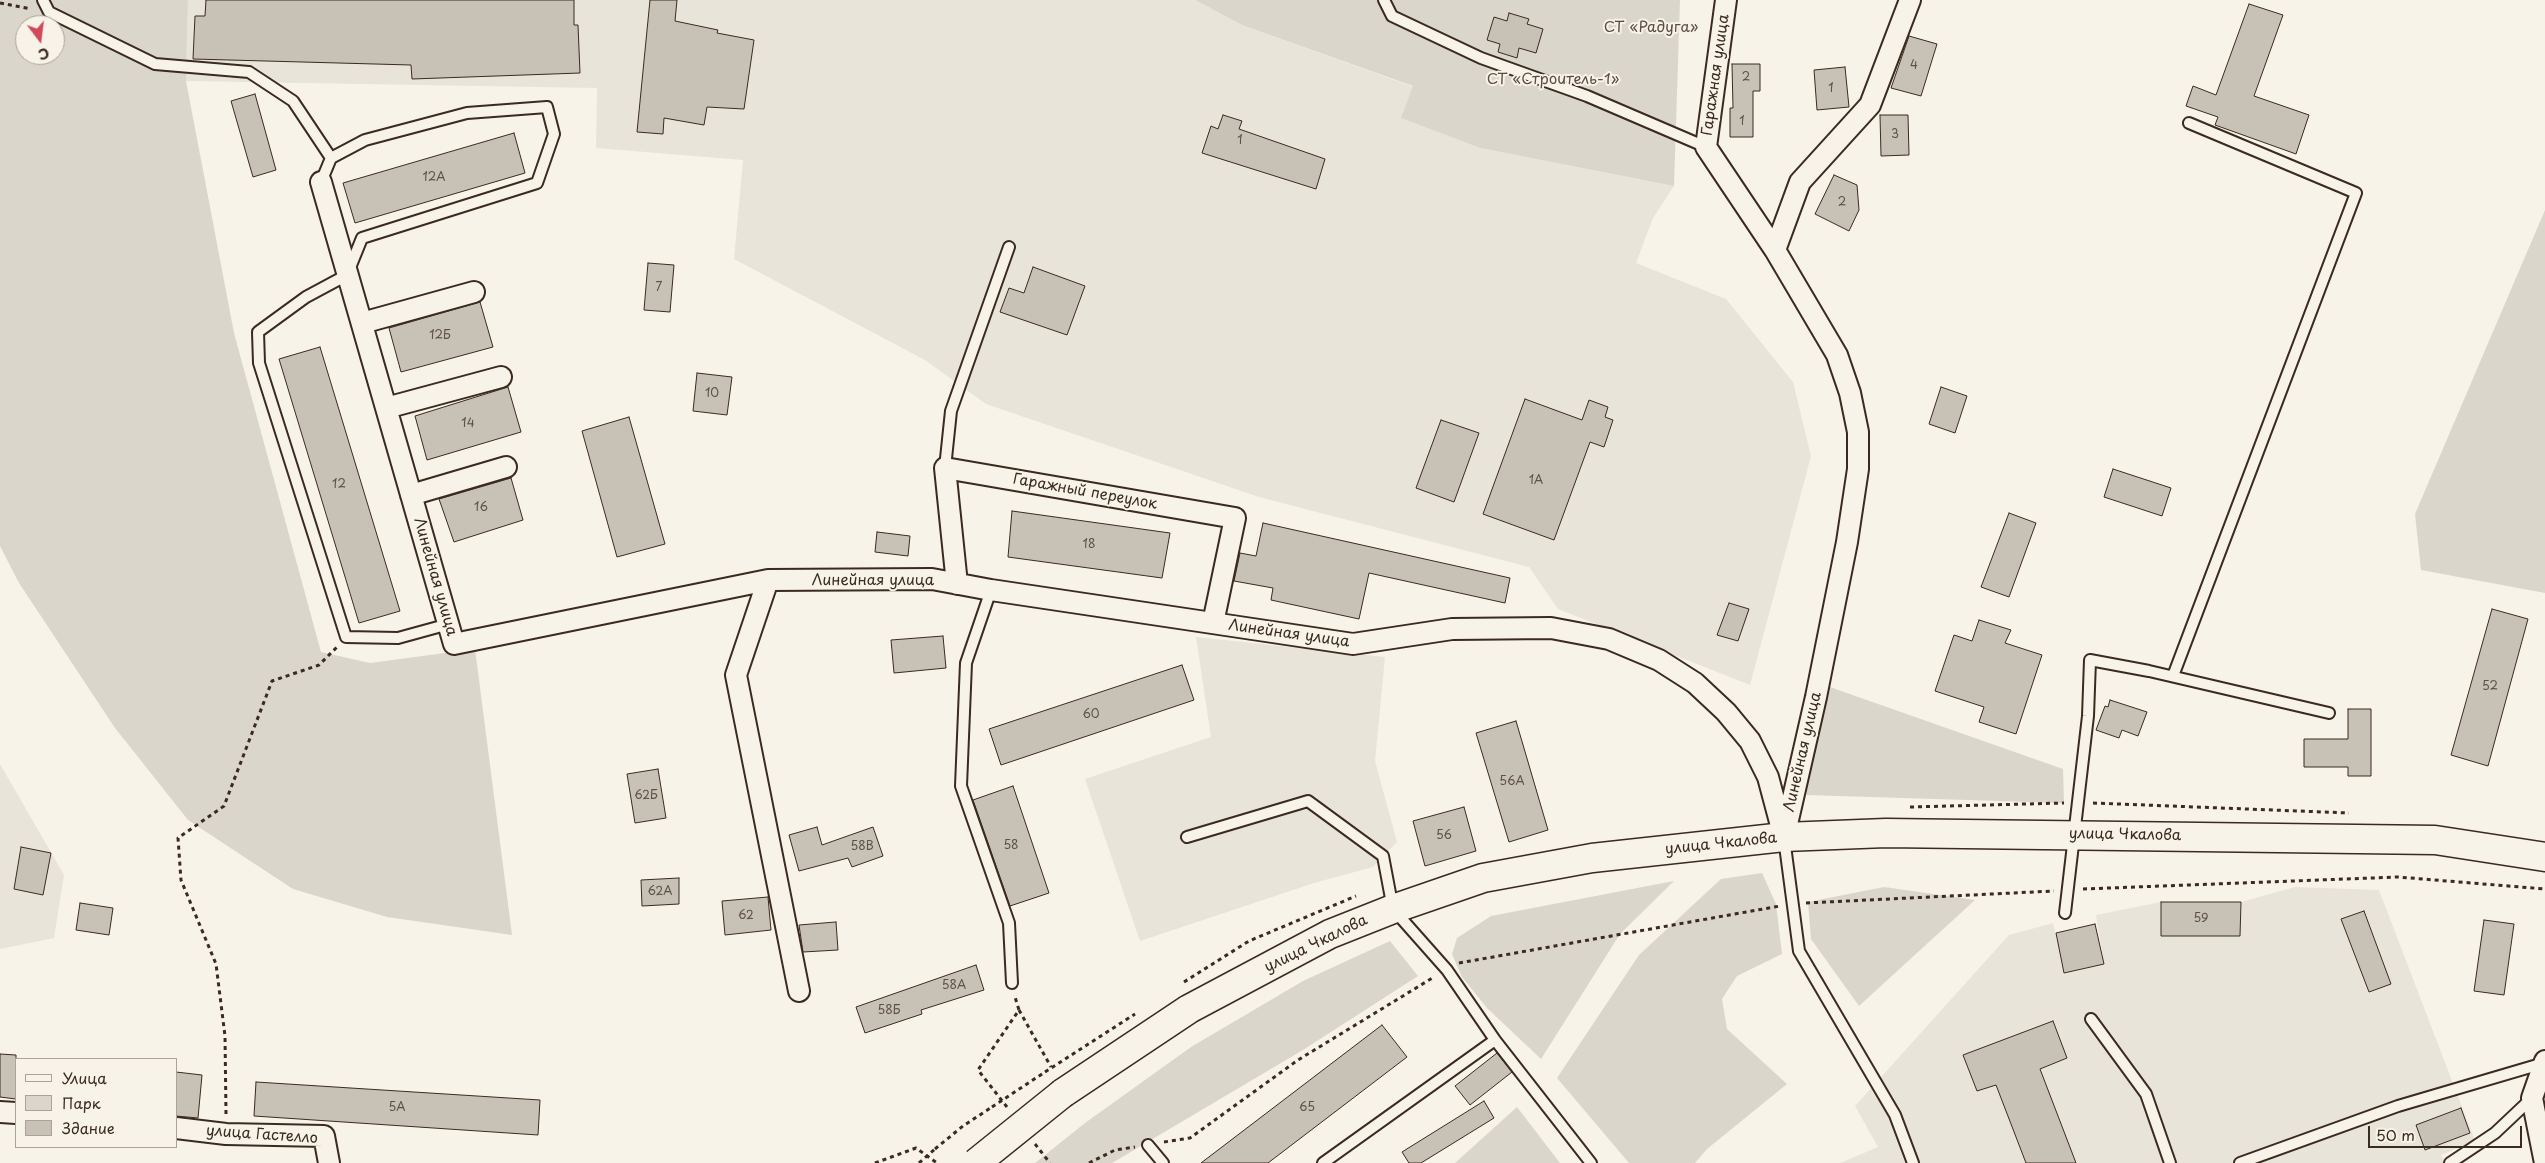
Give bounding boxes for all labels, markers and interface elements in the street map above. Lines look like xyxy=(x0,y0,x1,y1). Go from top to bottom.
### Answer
street label: Гаражная улица xyxy=(1699,13,1733,137)
north arrow xyxy=(15,15,65,65)
park label: СТ «Радуга» xyxy=(1604,19,1698,37)
text: С xyxy=(36,43,52,66)
house number: 4 xyxy=(1910,59,1918,73)
park label: СТ «Строитель-1» xyxy=(1487,71,1619,89)
house number: 2 xyxy=(1742,71,1750,85)
house number: 1 xyxy=(1828,82,1834,96)
house number: 1 xyxy=(1739,115,1745,129)
house number: 3 xyxy=(1891,128,1899,142)
house number: 1 xyxy=(1237,134,1243,148)
house number: 12А xyxy=(422,171,446,185)
house number: 2 xyxy=(1838,196,1846,210)
house number: 7 xyxy=(656,281,662,295)
house number: 12Б xyxy=(429,329,451,343)
house number: 10 xyxy=(705,387,719,401)
house number: 14 xyxy=(461,417,475,431)
street label: Гаражный переулок xyxy=(1011,470,1159,514)
house number: 1А xyxy=(1529,474,1543,488)
house number: 12 xyxy=(332,478,346,492)
house number: 16 xyxy=(474,501,488,515)
street label: Линейная улица xyxy=(409,516,461,638)
house number: 18 xyxy=(1083,538,1095,552)
street label: Линейная улица xyxy=(812,572,934,590)
street label: Линейная улица xyxy=(1227,617,1351,651)
house number: 52 xyxy=(2482,680,2498,694)
street label: Линейная улица xyxy=(1780,690,1826,814)
house number: 60 xyxy=(1082,708,1100,722)
house number: 56А xyxy=(1499,775,1525,789)
house number: 62Б xyxy=(634,789,658,803)
street label: улица Чкалова xyxy=(2069,825,2181,845)
house number: 56 xyxy=(1436,829,1452,843)
street label: улица Чкалова xyxy=(1664,829,1778,859)
house number: 58 xyxy=(1003,839,1019,853)
house number: 58В xyxy=(850,840,874,854)
house number: 62А xyxy=(648,885,672,899)
house number: 62 xyxy=(738,909,754,923)
street label: улица Чкалова xyxy=(1262,911,1370,977)
house number: 59 xyxy=(2194,912,2208,926)
house number: 58А xyxy=(942,979,966,993)
house number: 58Б xyxy=(877,1004,901,1018)
legend xyxy=(15,1058,178,1148)
text: Улица xyxy=(62,1066,107,1089)
text: Парк xyxy=(62,1091,101,1114)
house number: 5А xyxy=(389,1101,405,1115)
house number: 65 xyxy=(1299,1101,1315,1115)
text: Здание xyxy=(62,1116,115,1139)
scale bar xyxy=(2370,1116,2524,1148)
street label: улица Гастелло xyxy=(206,1122,318,1148)
text: 50 m xyxy=(2376,1123,2415,1146)

